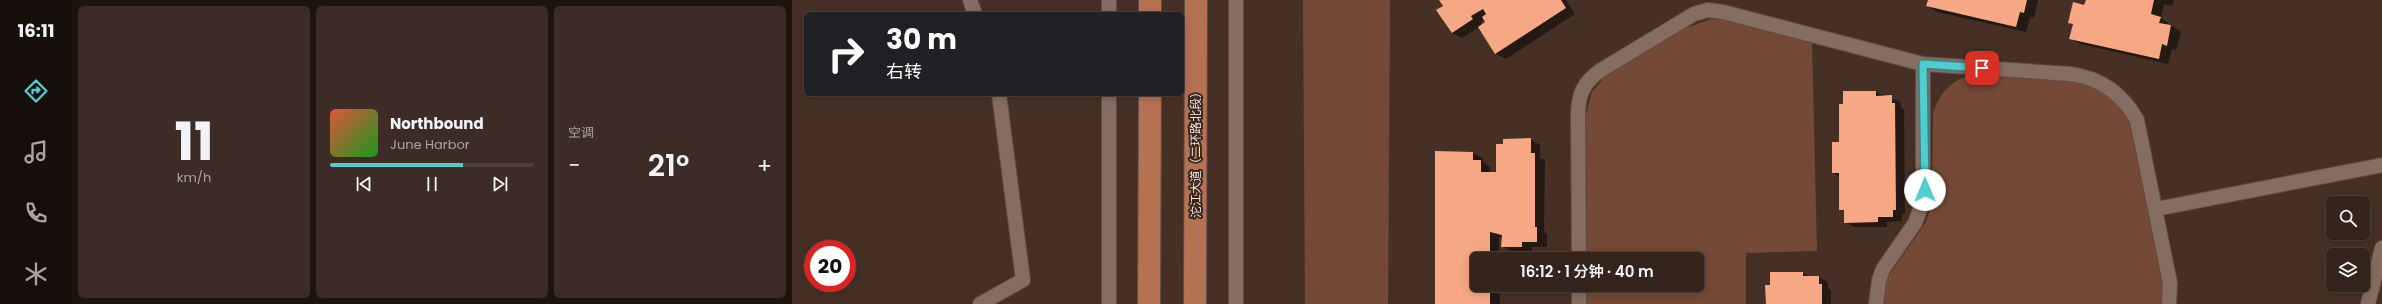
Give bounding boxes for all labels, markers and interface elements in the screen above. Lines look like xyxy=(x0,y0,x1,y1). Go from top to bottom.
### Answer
text: 16:11 xyxy=(18,18,54,43)
text: 30 m xyxy=(886,20,957,59)
icon: right xyxy=(820,28,872,80)
pin xyxy=(1965,51,1999,85)
icon: arrive xyxy=(1971,57,1993,79)
text: 右转 xyxy=(886,59,922,84)
icon: directions xyxy=(22,77,50,105)
street label: 沱江大道（二环路北段） xyxy=(1187,86,1204,218)
text: 11 xyxy=(174,105,214,178)
text: Northbound xyxy=(390,113,484,134)
text: 空调 xyxy=(568,123,594,142)
text: June Harbor xyxy=(390,135,470,154)
icon: music xyxy=(22,138,50,166)
text: 21° xyxy=(648,144,689,187)
text: − xyxy=(568,150,580,181)
text: + xyxy=(757,150,772,181)
text: km/h xyxy=(177,168,211,187)
position arrow xyxy=(1904,169,1946,211)
icon: previous xyxy=(353,173,375,195)
icon: pause xyxy=(421,173,443,195)
icon: next xyxy=(489,173,511,195)
map controls xyxy=(2326,196,2370,292)
button: search xyxy=(2326,196,2370,240)
icon: phone xyxy=(22,199,50,227)
speed limit sign: 20 xyxy=(804,240,856,292)
button: layers xyxy=(2326,248,2370,292)
icon: climate xyxy=(22,260,50,288)
text: 16:12 · 1 分钟 · 40 m xyxy=(1520,261,1654,282)

